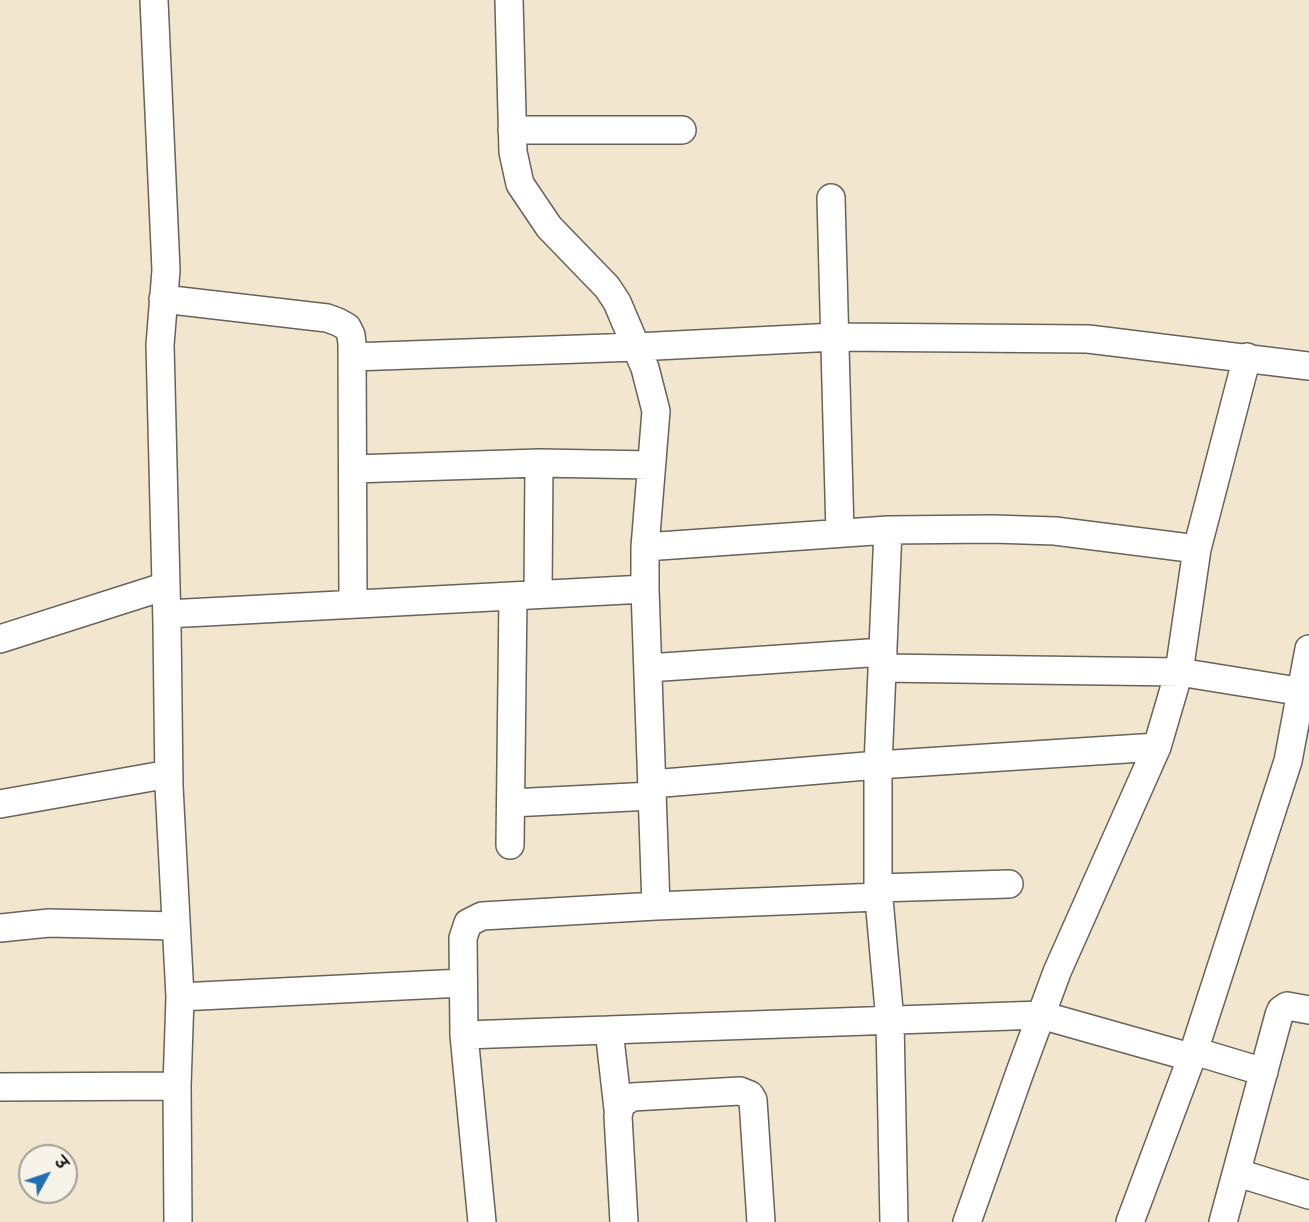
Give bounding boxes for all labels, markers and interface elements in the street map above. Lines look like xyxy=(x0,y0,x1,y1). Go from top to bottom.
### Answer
north arrow xyxy=(18,1144,78,1204)
text: उ xyxy=(49,1153,72,1174)

